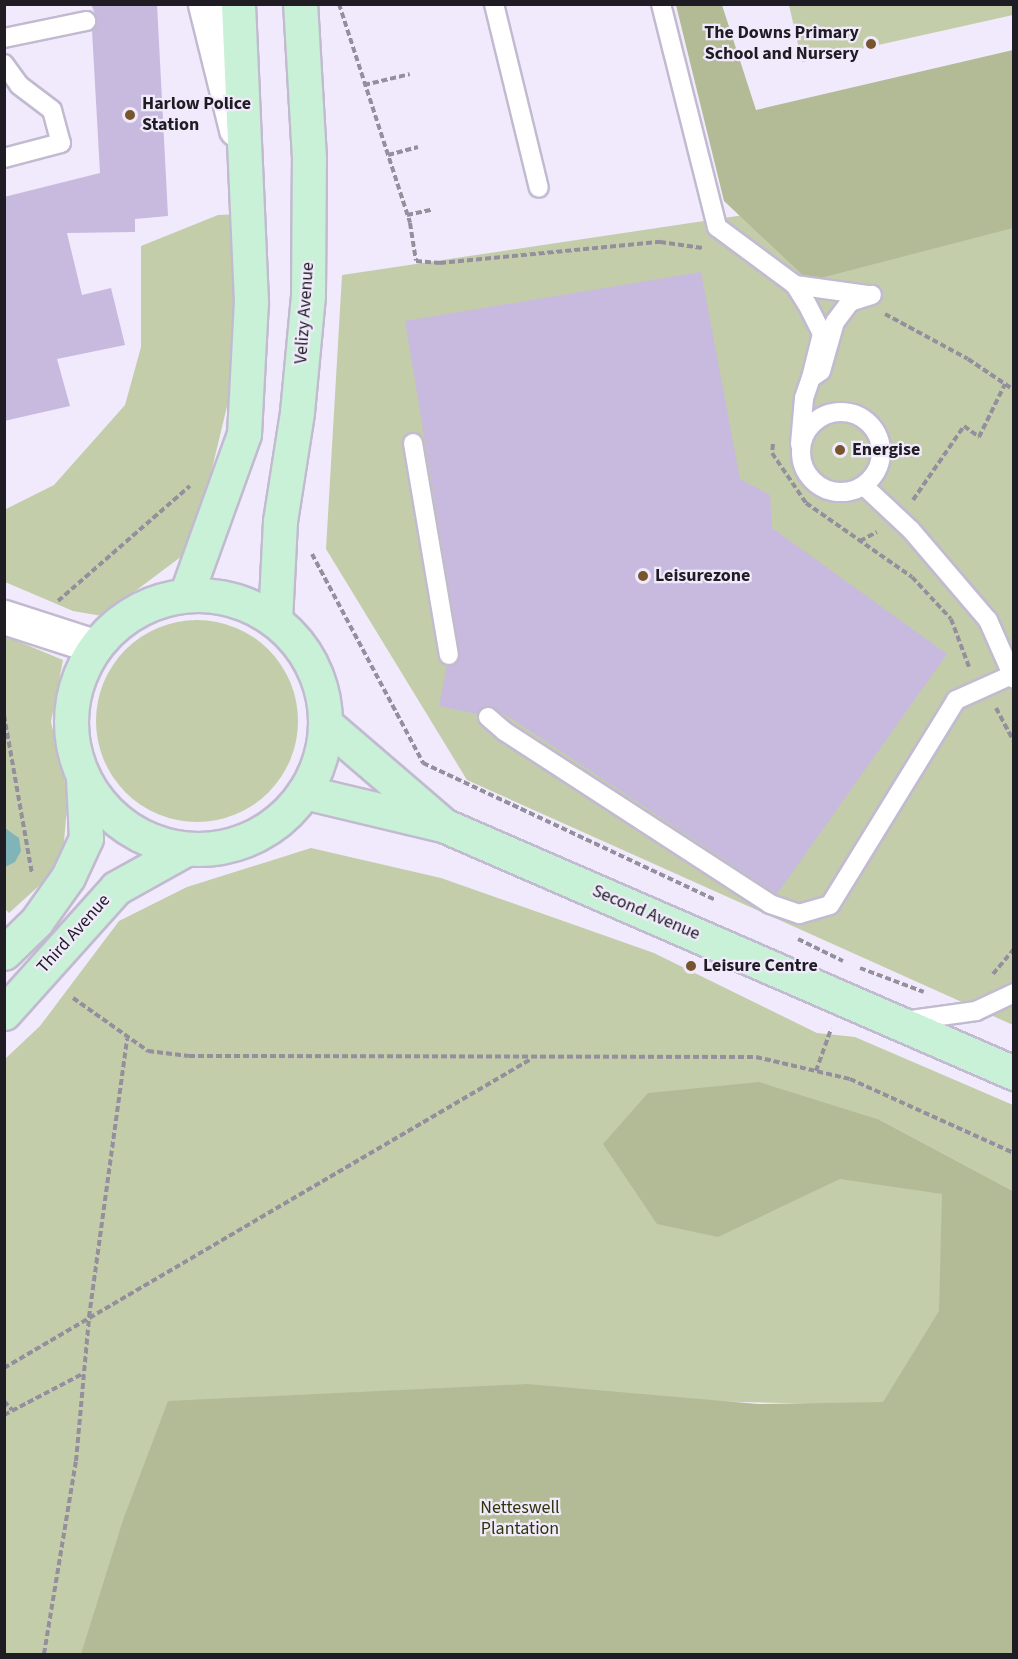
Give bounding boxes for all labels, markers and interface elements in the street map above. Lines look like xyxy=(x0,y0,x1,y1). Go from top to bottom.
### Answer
place label: The Downs Primary School and Nursery xyxy=(704,23,859,66)
marker: The Downs Primary School and Nursery xyxy=(864,37,878,51)
place label: Harlow Police Station xyxy=(142,94,251,136)
marker: Harlow Police Station xyxy=(123,108,137,122)
street label: Velizy Avenue xyxy=(291,261,319,365)
place label: Energise xyxy=(852,439,920,461)
marker: Energise xyxy=(833,443,847,457)
place label: Leisurezone xyxy=(655,565,750,587)
marker: Leisurezone xyxy=(636,569,650,583)
street label: Second Avenue xyxy=(589,881,703,945)
street label: Third Avenue xyxy=(33,890,115,978)
place label: Leisure Centre xyxy=(703,955,818,977)
marker: Leisure Centre xyxy=(684,959,698,973)
park label: Netteswell Plantation xyxy=(480,1498,560,1540)

